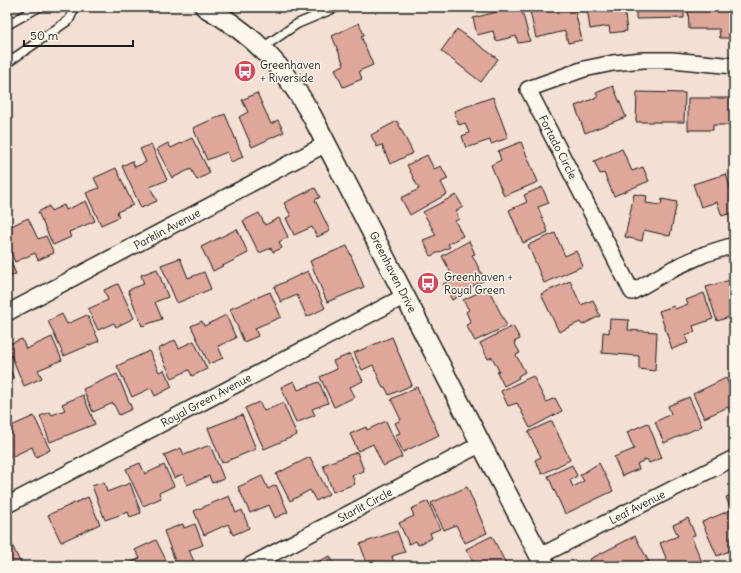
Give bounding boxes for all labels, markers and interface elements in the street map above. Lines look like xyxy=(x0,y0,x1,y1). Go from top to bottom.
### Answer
scale bar xyxy=(24,22,133,48)
text: 50 m xyxy=(30,28,59,43)
bus stop icon: Greenhaven + Riverside xyxy=(232,58,258,84)
place label: Greenhaven + Riverside xyxy=(260,58,321,85)
street label: Fortado Circle xyxy=(536,113,580,181)
street label: Parklin Avenue xyxy=(131,206,203,252)
street label: Greenhaven Drive xyxy=(367,229,420,315)
bus stop icon: Greenhaven + Royal Green xyxy=(415,270,441,296)
place label: Greenhaven + Royal Green xyxy=(444,270,513,297)
street label: Royal Green Avenue xyxy=(158,370,254,430)
street label: Starlit Circle xyxy=(335,485,395,525)
street label: Leaf Avenue xyxy=(607,487,667,527)

